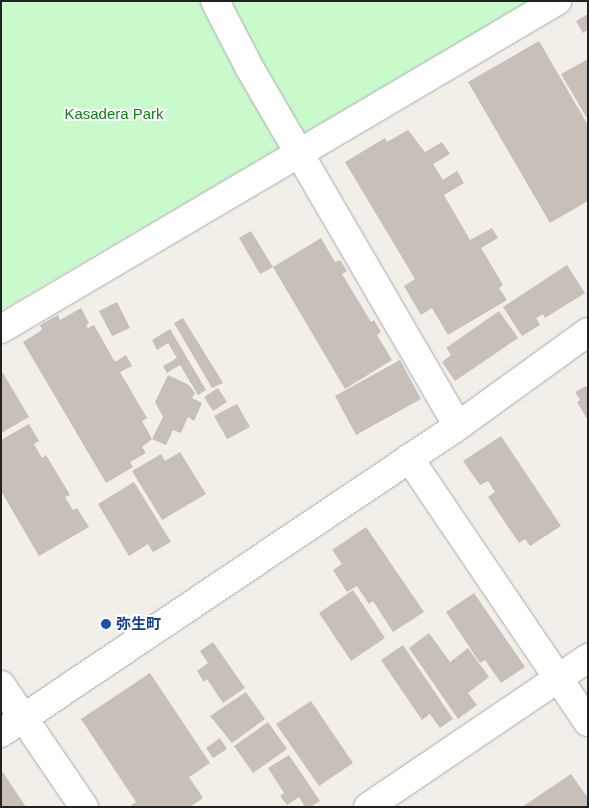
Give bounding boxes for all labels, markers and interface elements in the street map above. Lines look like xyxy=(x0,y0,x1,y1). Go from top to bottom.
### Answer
park label: Kasadera Park xyxy=(64,105,164,123)
place label: 弥生町 xyxy=(116,615,161,633)
marker: 弥生町 xyxy=(100,618,112,630)

